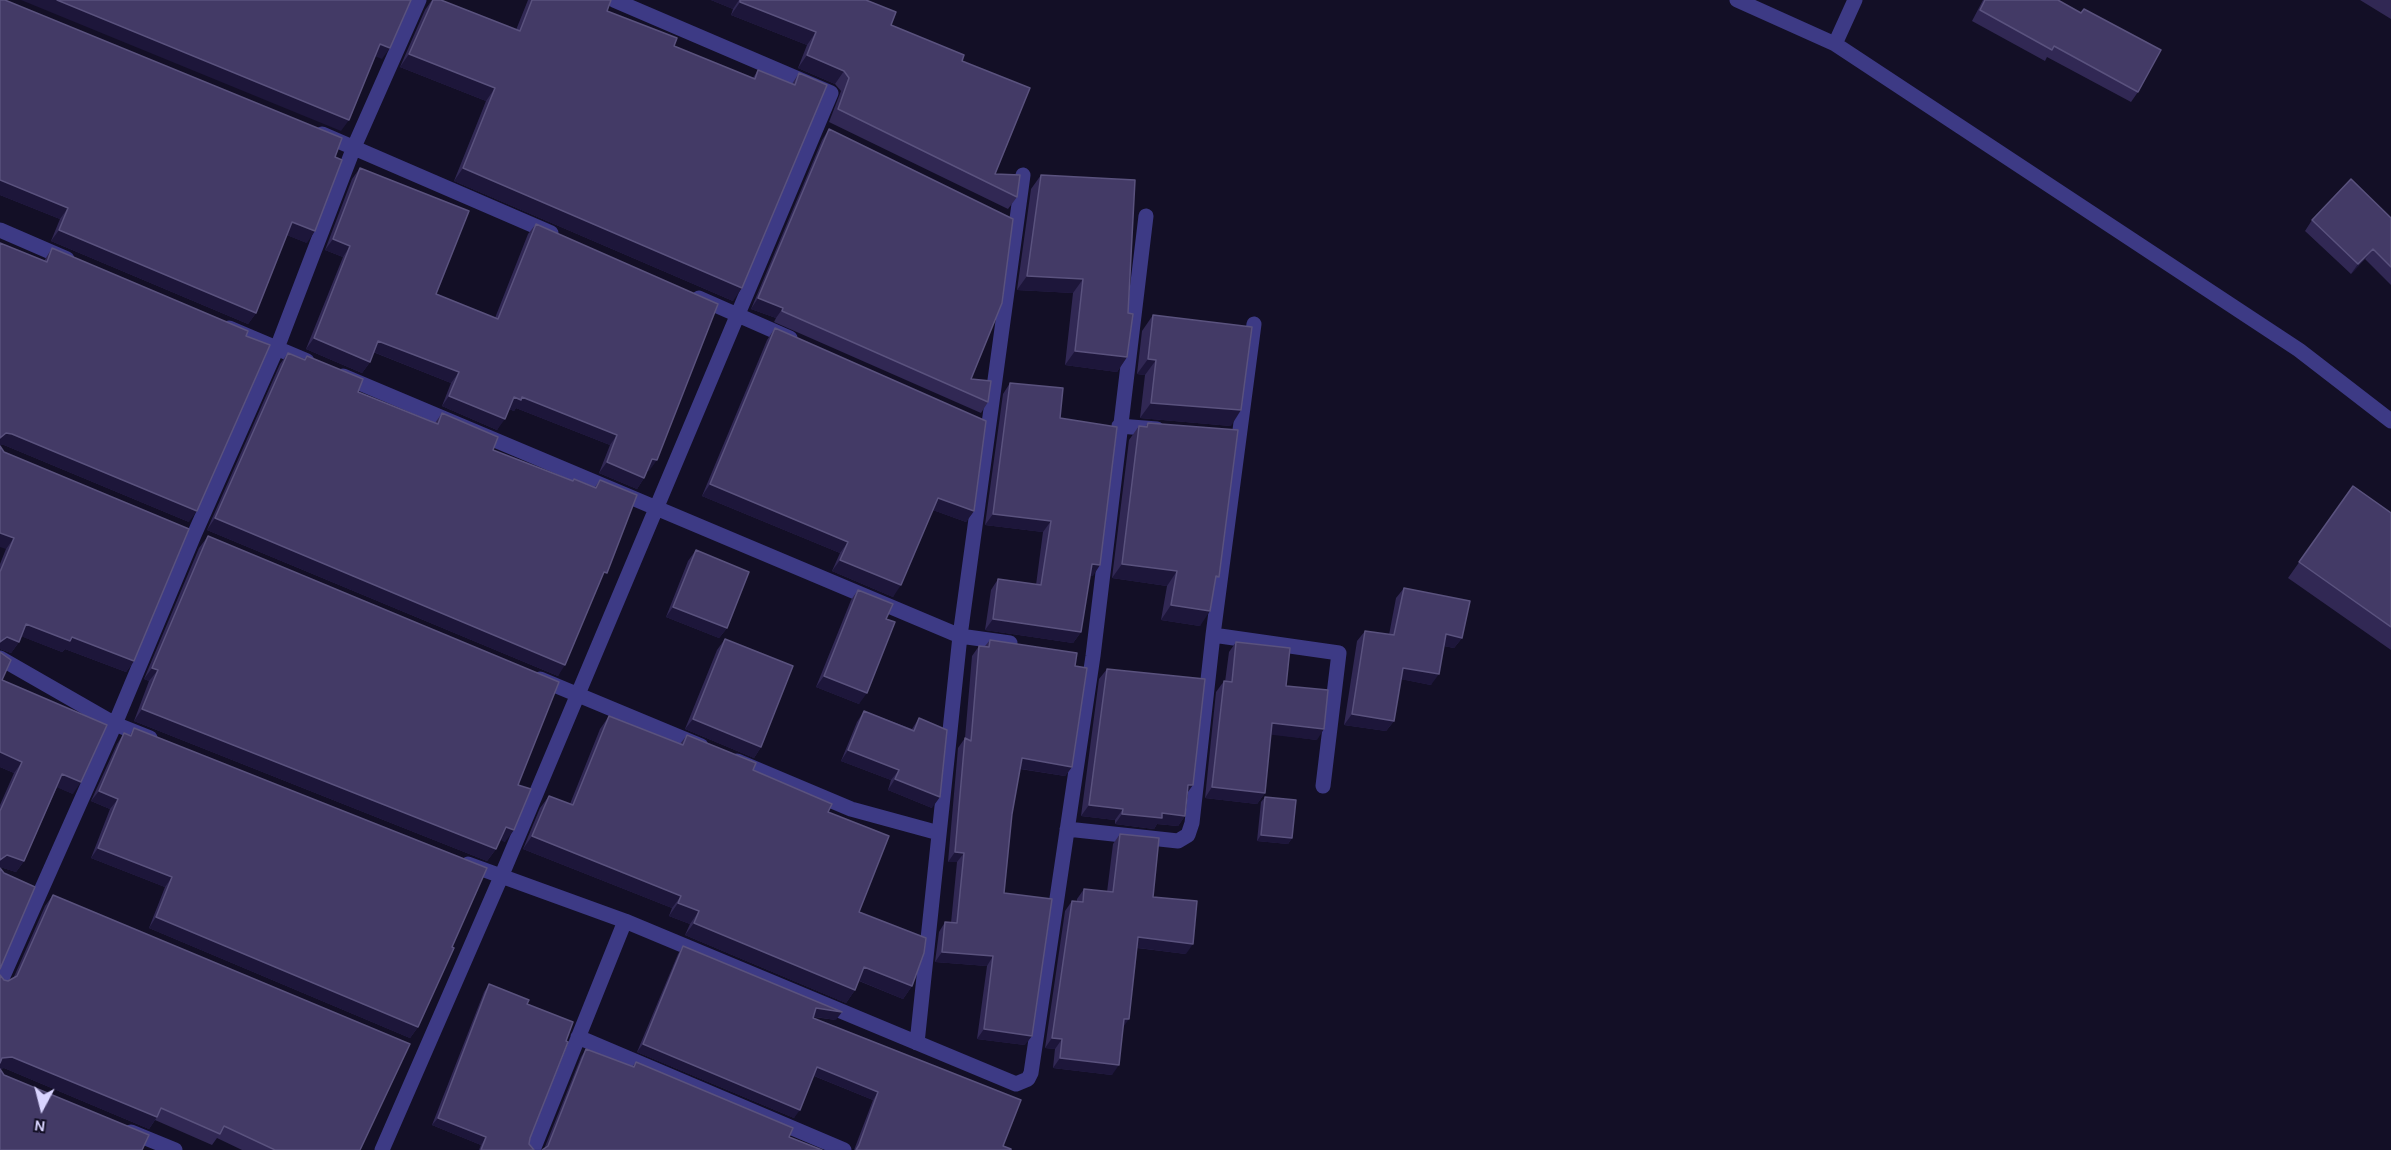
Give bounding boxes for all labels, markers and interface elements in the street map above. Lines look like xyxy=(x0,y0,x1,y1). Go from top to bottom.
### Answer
north arrow xyxy=(12,1078,72,1138)
text: N xyxy=(33,1116,47,1136)

